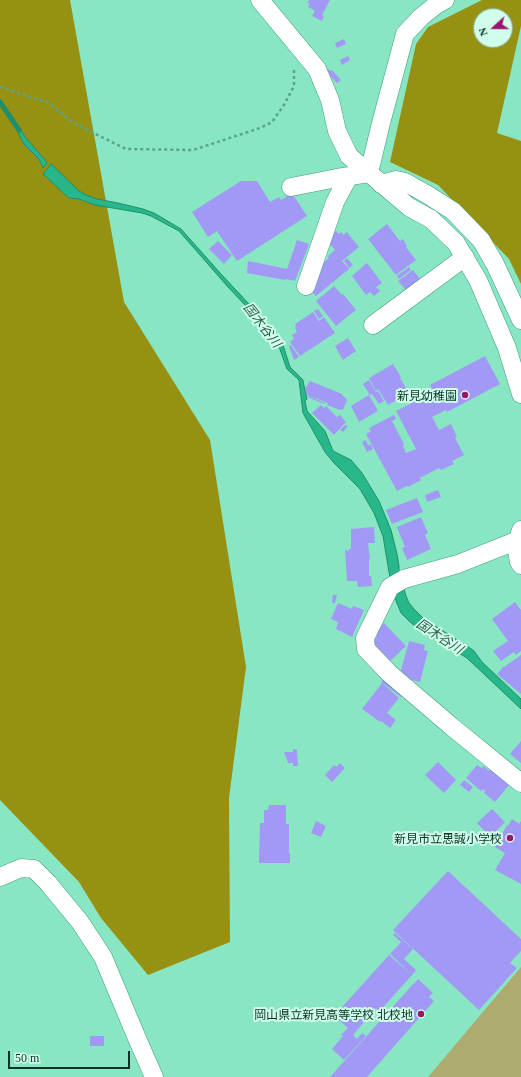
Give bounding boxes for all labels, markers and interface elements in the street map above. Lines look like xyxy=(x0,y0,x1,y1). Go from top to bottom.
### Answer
north arrow xyxy=(473,8,513,48)
text: N xyxy=(476,26,490,38)
water label: 国木谷川 xyxy=(241,300,285,350)
place label: 新見幼稚園 xyxy=(397,388,457,402)
marker: 新見幼稚園 xyxy=(460,390,470,400)
water label: 国木谷川 xyxy=(414,615,466,657)
place label: 新見市立思誠小学校 xyxy=(394,831,502,845)
marker: 新見市立思誠小学校 xyxy=(505,833,515,843)
place label: 岡山県立新見高等学校 北校地 xyxy=(254,1007,413,1021)
marker: 岡山県立新見高等学校 北校地 xyxy=(416,1009,426,1019)
scale bar xyxy=(10,1043,132,1069)
text: 50 m xyxy=(15,1051,39,1065)

